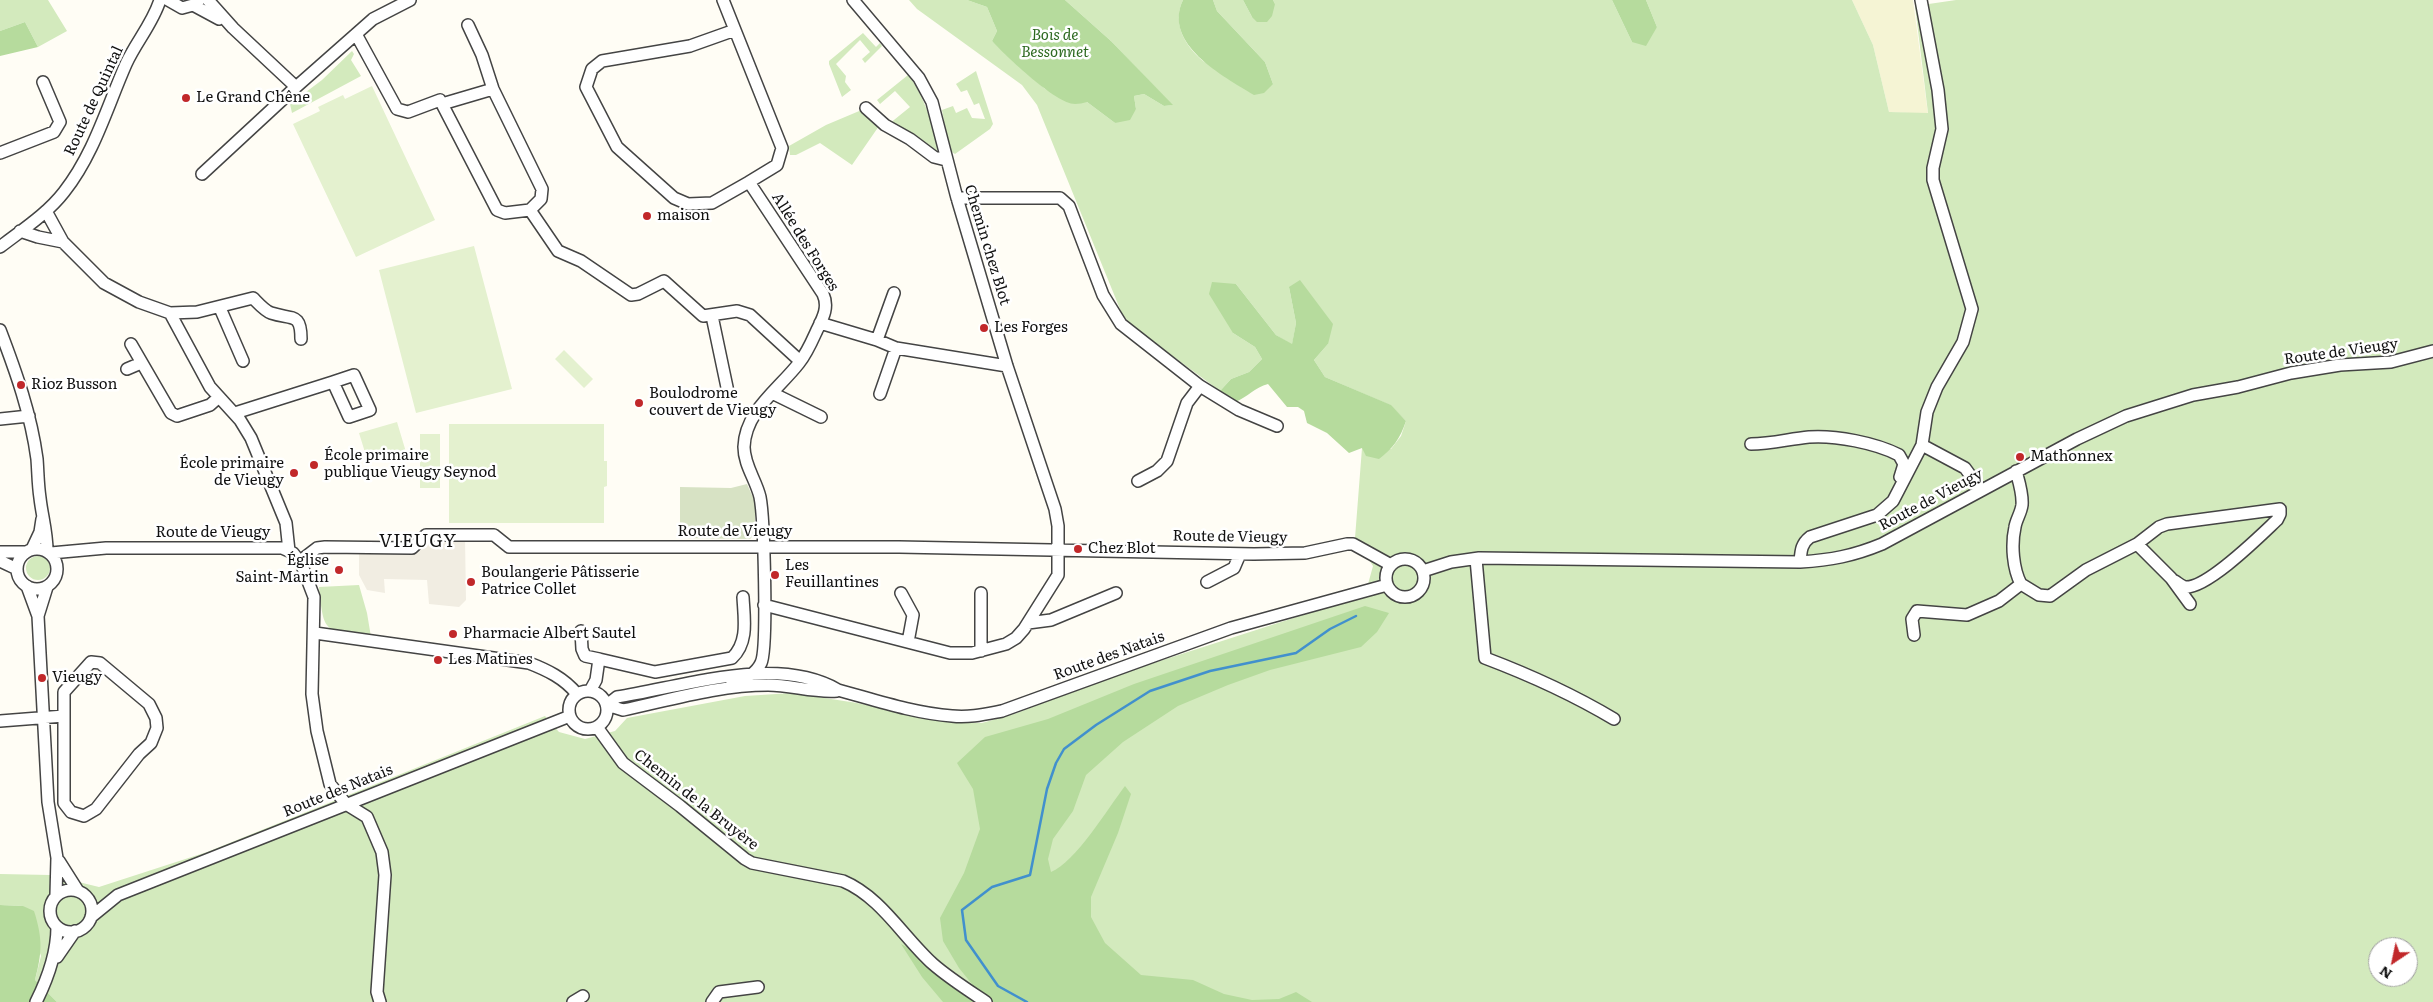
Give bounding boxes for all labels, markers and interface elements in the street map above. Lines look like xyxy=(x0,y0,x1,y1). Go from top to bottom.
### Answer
park label: Bois de Bessonnet xyxy=(1021,27,1089,62)
street label: Route de Quintal xyxy=(61,43,127,159)
place label: Le Grand Chêne xyxy=(196,89,310,107)
marker: Le Grand Chêne xyxy=(180,92,192,104)
street label: Chemin chez Blot xyxy=(960,183,1014,307)
street label: Allée des Forges xyxy=(768,189,842,295)
place label: maison xyxy=(657,207,710,225)
marker: maison xyxy=(641,210,653,222)
place label: Les Forges xyxy=(994,319,1068,337)
marker: Les Forges xyxy=(978,322,990,334)
street label: Route de Vieugy xyxy=(2283,335,2399,369)
place label: Rioz Busson xyxy=(31,376,117,394)
marker: Rioz Busson xyxy=(15,379,27,391)
place label: Boulodrome couvert de Vieugy xyxy=(649,385,776,420)
marker: Boulodrome couvert de Vieugy xyxy=(633,397,645,409)
place label: École primaire publique Vieugy Seynod xyxy=(324,447,496,482)
place label: Mathonnex xyxy=(2030,448,2113,466)
marker: Mathonnex xyxy=(2014,451,2026,463)
place label: École primaire de Vieugy xyxy=(179,455,284,490)
marker: École primaire publique Vieugy Seynod xyxy=(308,459,320,471)
street label: Route de Vieugy xyxy=(1876,465,1986,535)
marker: École primaire de Vieugy xyxy=(288,467,300,479)
street label: Route de Vieugy xyxy=(678,523,792,541)
street label: Route de Vieugy xyxy=(156,524,270,542)
street label: Route de Vieugy xyxy=(1172,527,1288,547)
district label: VIEUGY xyxy=(378,531,458,553)
place label: Chez Blot xyxy=(1088,540,1156,558)
marker: Chez Blot xyxy=(1072,543,1084,555)
place label: Église Saint-Martin xyxy=(235,552,329,587)
place label: Les Feuillantines xyxy=(785,557,879,592)
marker: Église Saint-Martin xyxy=(333,564,345,576)
place label: Boulangerie Pâtisserie Patrice Collet xyxy=(481,564,639,599)
marker: Les Feuillantines xyxy=(769,569,781,581)
marker: Boulangerie Pâtisserie Patrice Collet xyxy=(465,576,477,588)
place label: Pharmacie Albert Sautel xyxy=(463,625,636,643)
marker: Pharmacie Albert Sautel xyxy=(447,628,459,640)
street label: Route des Natais xyxy=(1051,628,1167,684)
place label: Les Matines xyxy=(448,651,533,669)
marker: Les Matines xyxy=(432,654,444,666)
place label: Vieugy xyxy=(52,669,102,687)
marker: Vieugy xyxy=(36,672,48,684)
street label: Chemin de la Bruyère xyxy=(630,746,762,854)
street label: Route des Natais xyxy=(281,761,395,821)
north arrow xyxy=(2368,937,2418,987)
text: N xyxy=(2375,962,2396,985)

